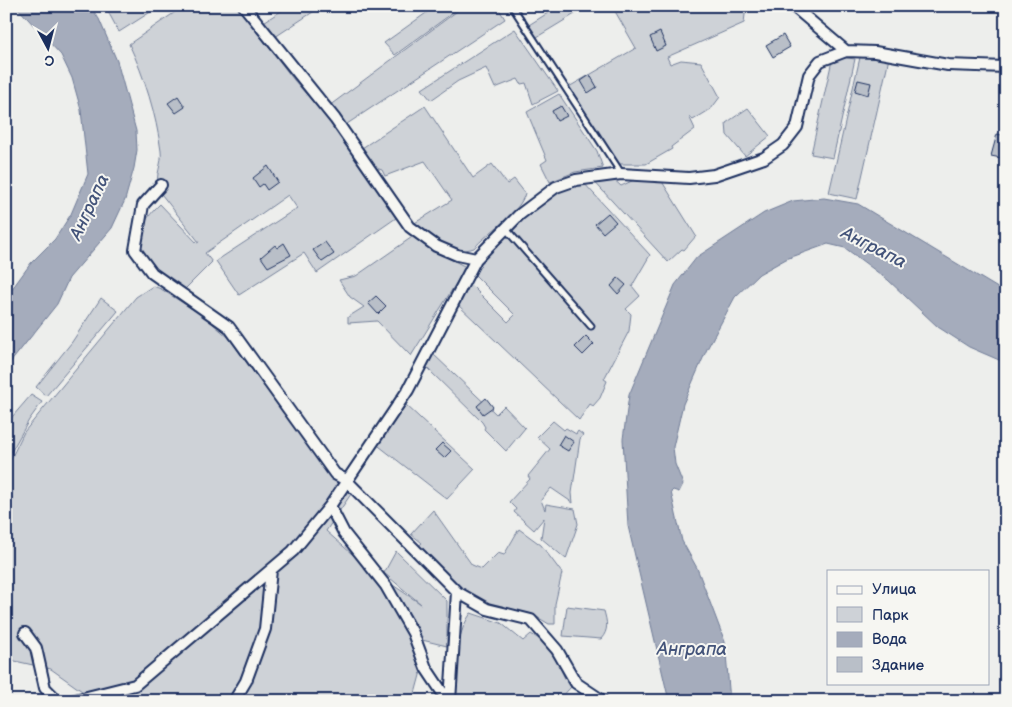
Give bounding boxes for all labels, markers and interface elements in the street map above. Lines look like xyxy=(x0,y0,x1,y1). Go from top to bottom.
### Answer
north arrow xyxy=(22,22,72,72)
text: С xyxy=(43,51,55,69)
water label: Анграпа xyxy=(65,171,114,244)
water label: Анграпа xyxy=(837,222,910,273)
legend xyxy=(827,570,990,684)
text: Улица xyxy=(872,580,917,599)
text: Парк xyxy=(872,606,909,625)
text: Вода xyxy=(872,630,907,649)
water label: Анграпа xyxy=(656,639,727,660)
text: Здание xyxy=(872,656,924,675)

